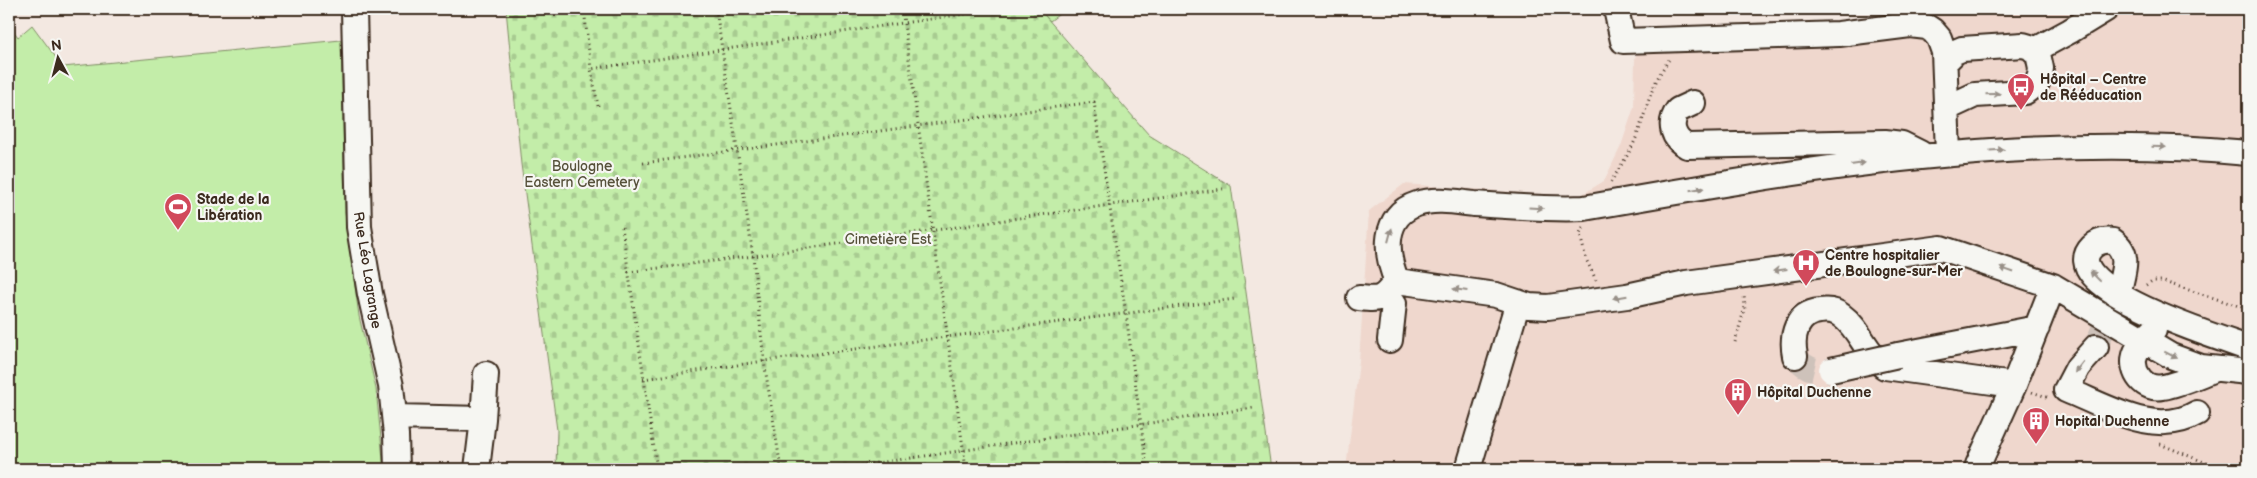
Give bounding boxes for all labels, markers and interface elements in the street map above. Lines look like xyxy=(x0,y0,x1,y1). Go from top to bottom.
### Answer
north arrow xyxy=(32,32,82,82)
text: N xyxy=(50,37,63,55)
place label: Hôpital – Centre de Rééducation xyxy=(2040,71,2146,104)
bus stop icon: Hôpital – Centre de Rééducation xyxy=(2006,72,2036,111)
one-way arrow xyxy=(1985,89,2001,97)
one-way arrow xyxy=(2152,143,2168,151)
one-way arrow xyxy=(1989,145,2005,153)
park label: Boulogne Eastern Cemetery xyxy=(524,158,640,191)
one-way arrow xyxy=(1850,159,1866,167)
one-way arrow xyxy=(1690,185,1706,193)
place label: Stade de la Libération xyxy=(197,191,270,224)
sports icon: Stade de la Libération xyxy=(163,192,193,231)
one-way arrow xyxy=(1529,204,1545,212)
street label: Rue Léo Lagrange xyxy=(350,210,385,330)
one-way arrow xyxy=(1386,227,1394,242)
park label: Cimetière Est xyxy=(845,231,932,248)
place label: Centre hospitalier de Boulogne-sur-Mer xyxy=(1825,247,1963,280)
hospital icon: Centre hospitalier de Boulogne-sur-Mer xyxy=(1791,248,1821,287)
one-way arrow xyxy=(2000,265,2015,273)
one-way arrow xyxy=(1772,266,1788,274)
one-way arrow xyxy=(2089,270,2101,282)
one-way arrow xyxy=(1452,286,1468,294)
one-way arrow xyxy=(1612,293,1628,301)
one-way arrow xyxy=(2164,351,2178,359)
one-way arrow xyxy=(2073,360,2084,373)
building icon: Hôpital Duchenne xyxy=(1723,377,1753,416)
place label: Hôpital Duchenne xyxy=(1757,384,1871,401)
building icon: Hopital Duchenne xyxy=(2021,406,2051,445)
place label: Hopital Duchenne xyxy=(2055,413,2169,430)

